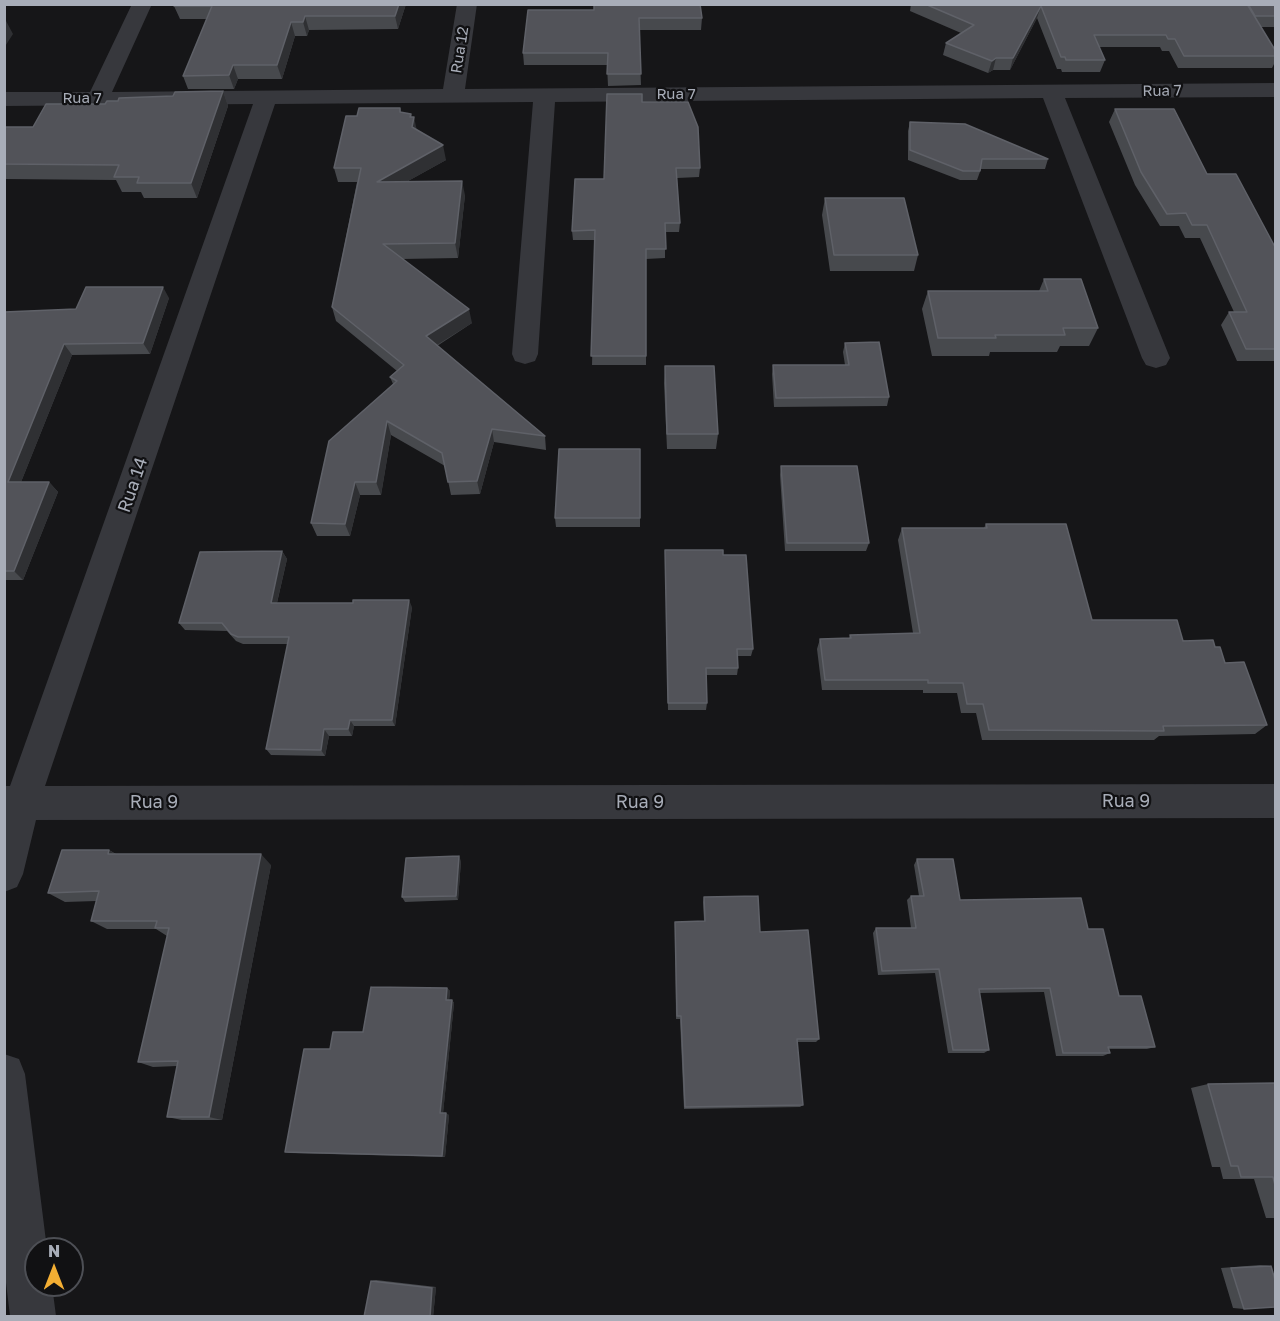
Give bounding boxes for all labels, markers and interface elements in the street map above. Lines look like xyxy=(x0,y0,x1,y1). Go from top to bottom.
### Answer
street label: Rua 12 xyxy=(447,25,473,75)
street label: Rua 7 xyxy=(1142,82,1182,100)
street label: Rua 7 xyxy=(656,85,696,103)
street label: Rua 7 xyxy=(62,89,102,107)
street label: Rua 14 xyxy=(113,454,153,516)
street label: Rua 9 xyxy=(1102,790,1150,812)
street label: Rua 9 xyxy=(130,791,178,813)
street label: Rua 9 xyxy=(616,791,664,813)
north arrow xyxy=(24,1237,84,1297)
text: N xyxy=(48,1241,60,1261)

